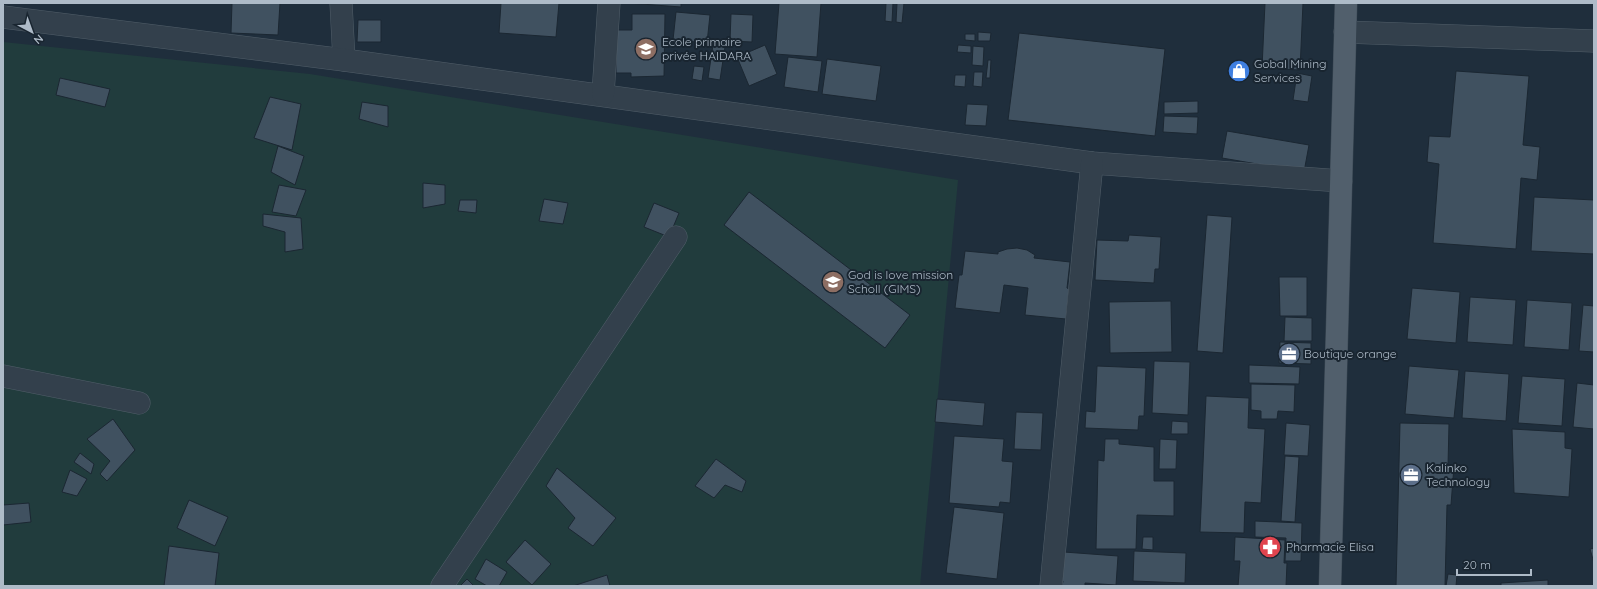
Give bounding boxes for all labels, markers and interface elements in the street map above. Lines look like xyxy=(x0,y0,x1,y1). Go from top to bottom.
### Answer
north arrow xyxy=(12,12,52,52)
text: N xyxy=(31,32,46,47)
place label: Ecole primaire privée HAIDARA xyxy=(662,34,751,63)
school or university icon: Ecole primaire privée HAIDARA xyxy=(633,36,659,62)
place label: Gobal Mining Services xyxy=(1254,56,1327,85)
shop icon: Gobal Mining Services xyxy=(1226,58,1252,84)
place label: God is love mission Scholl (GlMS) xyxy=(848,267,953,296)
school or university icon: God is love mission Scholl (GlMS) xyxy=(820,269,846,295)
office icon: Boutique orange xyxy=(1276,341,1302,367)
place label: Boutique orange xyxy=(1304,346,1397,361)
place label: Kalinko Technology xyxy=(1426,460,1490,489)
office icon: Kalinko Technology xyxy=(1398,462,1424,488)
pharmacy icon: Pharmacie Elisa xyxy=(1257,534,1283,560)
place label: Pharmacie Elisa xyxy=(1286,539,1374,554)
scale bar xyxy=(1457,551,1531,577)
text: 20 m xyxy=(1463,557,1491,572)

